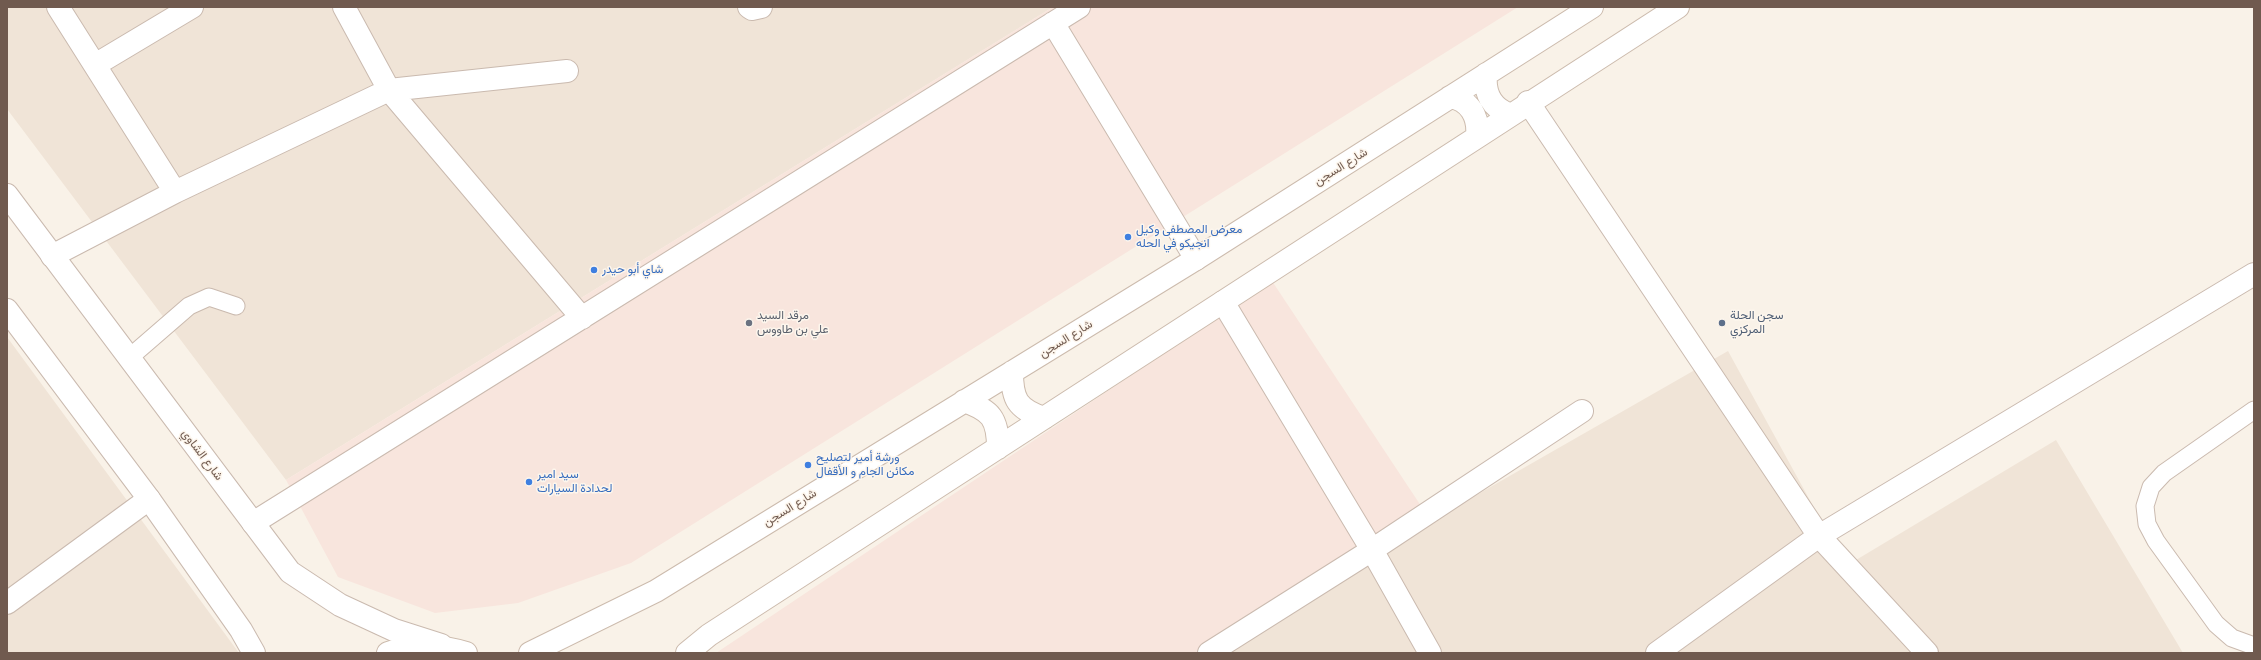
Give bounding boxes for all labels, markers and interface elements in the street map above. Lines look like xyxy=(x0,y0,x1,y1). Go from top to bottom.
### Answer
street label: شارع السجن xyxy=(1312,145,1370,189)
place label: معرض المصطفى وكيل انجيكو في الحله xyxy=(1136,223,1242,251)
marker: معرض المصطفى وكيل انجيكو في الحله xyxy=(1123,232,1133,242)
place label: شاي أبو حيدر xyxy=(602,263,663,277)
marker: شاي أبو حيدر xyxy=(589,265,599,275)
place label: مرقد السيد علي بن طاووس xyxy=(757,309,828,337)
place label: سجن الحلة المركزي xyxy=(1730,309,1784,337)
street label: شارع السجن xyxy=(1037,317,1095,361)
marker: مرقد السيد علي بن طاووس xyxy=(744,318,754,328)
marker: سجن الحلة المركزي xyxy=(1717,318,1727,328)
street label: شارع الشاوي xyxy=(178,427,226,483)
place label: ورشة أمير لتصليح مكائن الجام و الأقفال xyxy=(816,451,914,479)
marker: ورشة أمير لتصليح مكائن الجام و الأقفال xyxy=(803,460,813,470)
place label: سيد امير لحدادة السيارات xyxy=(537,468,612,496)
marker: سيد امير لحدادة السيارات xyxy=(524,477,534,487)
street label: شارع السجن xyxy=(761,486,819,530)

